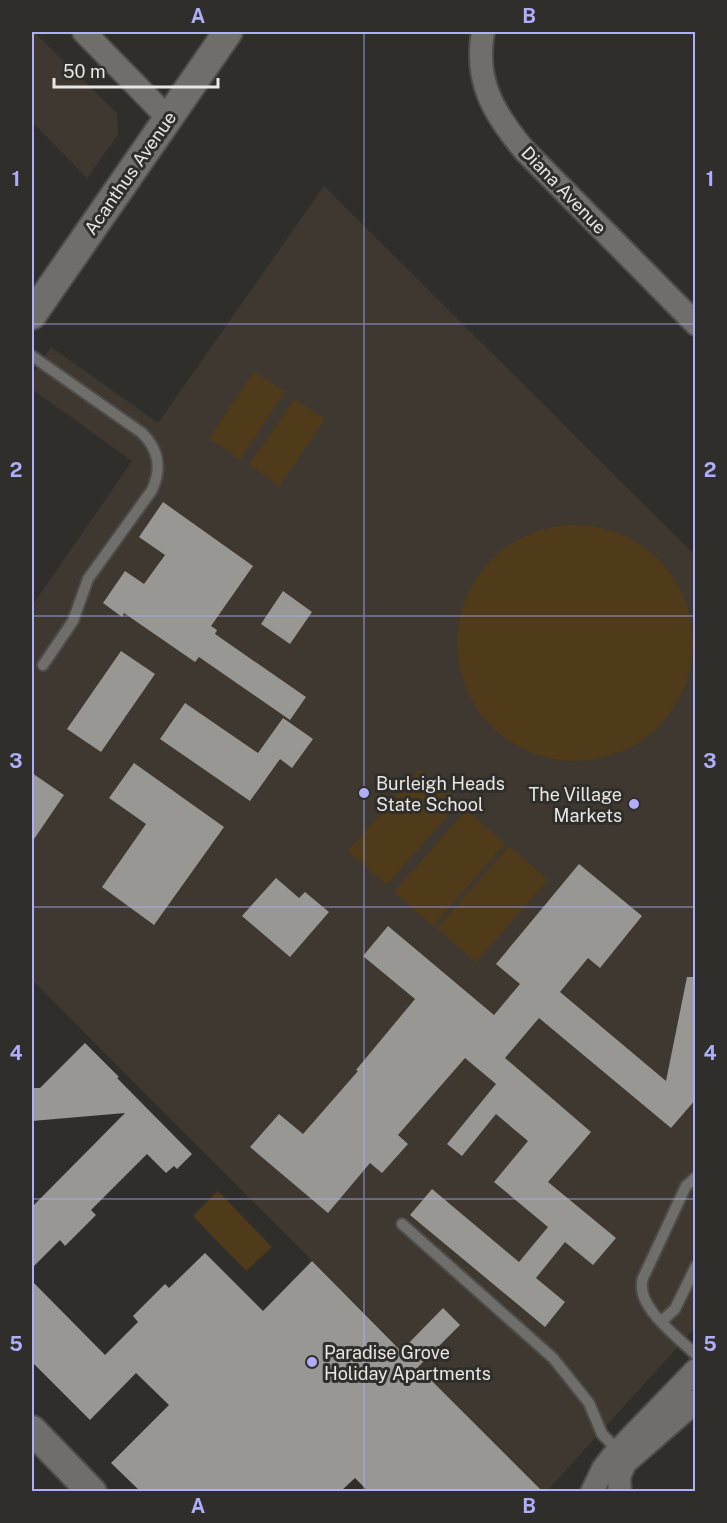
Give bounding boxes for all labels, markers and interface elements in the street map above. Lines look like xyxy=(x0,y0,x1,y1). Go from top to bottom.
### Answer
text: A xyxy=(191,4,205,28)
text: B xyxy=(522,4,536,28)
scale bar xyxy=(54,51,218,89)
text: 50 m xyxy=(63,61,106,82)
street label: Acanthus Avenue xyxy=(80,107,180,239)
street label: Diana Avenue xyxy=(517,142,611,238)
text: 1 xyxy=(12,167,20,191)
text: 1 xyxy=(706,167,714,191)
text: 2 xyxy=(10,458,22,482)
text: 2 xyxy=(704,458,716,482)
text: 3 xyxy=(9,749,23,773)
text: 3 xyxy=(703,749,717,773)
place label: Burleigh Heads State School xyxy=(376,773,505,815)
place label: The Village Markets xyxy=(529,784,622,826)
marker: Burleigh Heads State School xyxy=(357,786,371,800)
marker: The Village Markets xyxy=(627,797,641,811)
text: 4 xyxy=(9,1041,23,1065)
text: 4 xyxy=(703,1041,717,1065)
text: 5 xyxy=(9,1332,23,1356)
text: 5 xyxy=(703,1332,717,1356)
place label: Paradise Grove Holiday Apartments xyxy=(324,1342,491,1384)
marker: Paradise Grove Holiday Apartments xyxy=(305,1355,319,1369)
text: A xyxy=(191,1494,205,1518)
text: B xyxy=(522,1494,536,1518)

